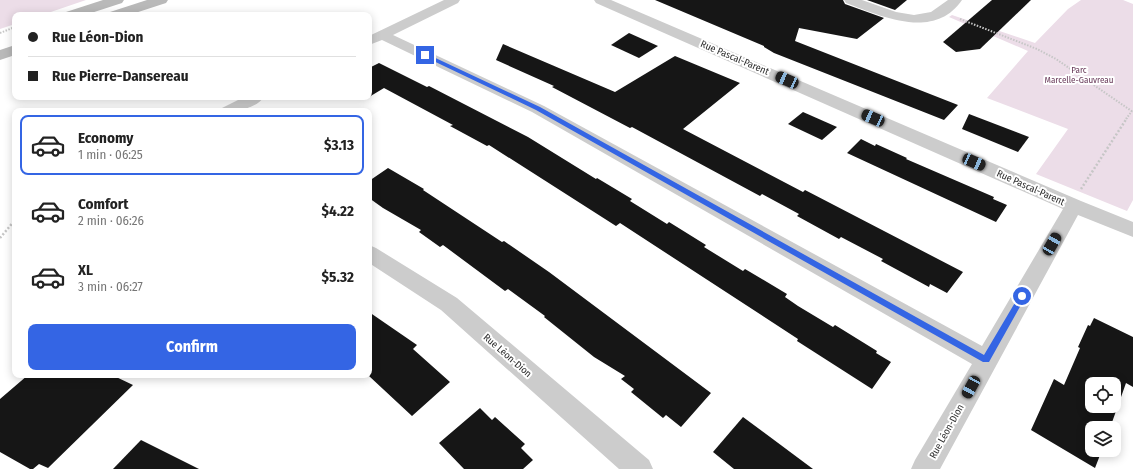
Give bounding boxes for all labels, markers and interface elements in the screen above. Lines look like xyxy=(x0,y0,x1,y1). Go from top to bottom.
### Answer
text: Rue Léon-Dion xyxy=(52,28,143,46)
street label: Rue Pascal-Parent xyxy=(699,38,771,78)
route end xyxy=(416,46,434,64)
park label: Parc Marcelle-Gauvreau xyxy=(1045,65,1113,85)
text: Rue Pierre-Dansereau xyxy=(52,67,188,85)
car xyxy=(774,70,800,90)
car xyxy=(860,108,886,128)
icon: car xyxy=(30,127,66,163)
text: Economy xyxy=(78,129,133,147)
text: $3.13 xyxy=(324,136,354,154)
text: 1 min · 06:25 xyxy=(78,147,143,162)
car xyxy=(961,152,987,172)
street label: Rue Pascal-Parent xyxy=(995,168,1067,209)
icon: car xyxy=(30,193,66,229)
text: Comfort xyxy=(78,195,129,213)
text: $4.22 xyxy=(321,202,354,220)
text: 2 min · 06:26 xyxy=(78,213,144,228)
car xyxy=(1041,231,1063,257)
icon: car xyxy=(30,259,66,295)
text: XL xyxy=(78,261,93,279)
text: $5.32 xyxy=(322,268,354,286)
text: 3 min · 06:27 xyxy=(78,279,143,294)
route start xyxy=(1013,287,1031,305)
button: Confirm xyxy=(28,324,356,370)
street label: Rue Léon-Dion xyxy=(481,331,534,380)
car xyxy=(960,374,982,400)
map controls xyxy=(1085,377,1121,457)
button: locate xyxy=(1085,377,1121,413)
street label: Rue Léon-Dion xyxy=(927,402,967,461)
button: layers xyxy=(1085,421,1121,457)

